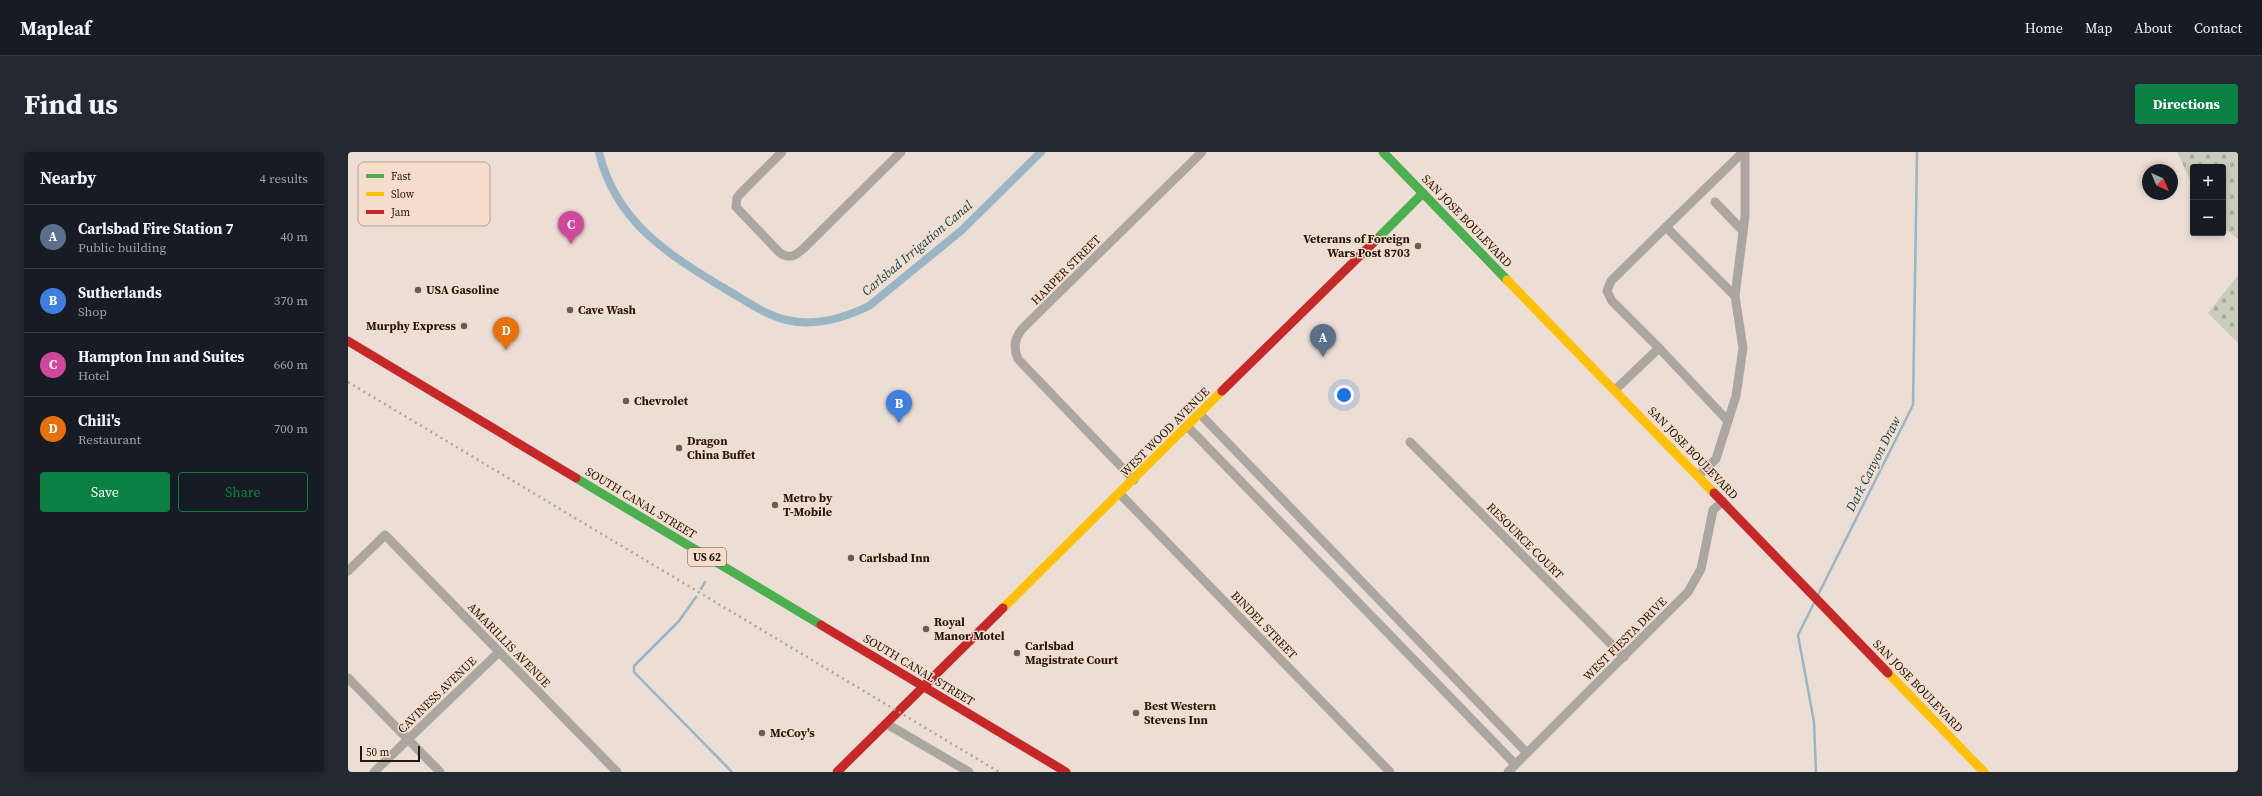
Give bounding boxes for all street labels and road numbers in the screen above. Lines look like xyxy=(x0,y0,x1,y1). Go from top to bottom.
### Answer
street label: SAN JOSE BOULEVARD xyxy=(1418,171,1516,271)
street label: HARPER STREET xyxy=(1028,231,1105,308)
street label: WEST WOOD AVENUE xyxy=(1117,384,1213,480)
street label: SAN JOSE BOULEVARD xyxy=(1644,403,1742,503)
street label: SOUTH CANAL STREET xyxy=(583,463,700,543)
street label: RESOURCE COURT xyxy=(1483,499,1567,583)
road number: US 62 xyxy=(688,548,726,566)
street label: BINDEL STREET xyxy=(1227,588,1301,663)
street label: WEST FIESTA DRIVE xyxy=(1580,594,1670,684)
street label: AMARILLIS AVENUE xyxy=(464,599,554,691)
street label: SOUTH CANAL STREET xyxy=(861,630,978,710)
street label: SAN JOSE BOULEVARD xyxy=(1869,636,1967,736)
street label: CAVINESS AVENUE xyxy=(394,653,480,737)

